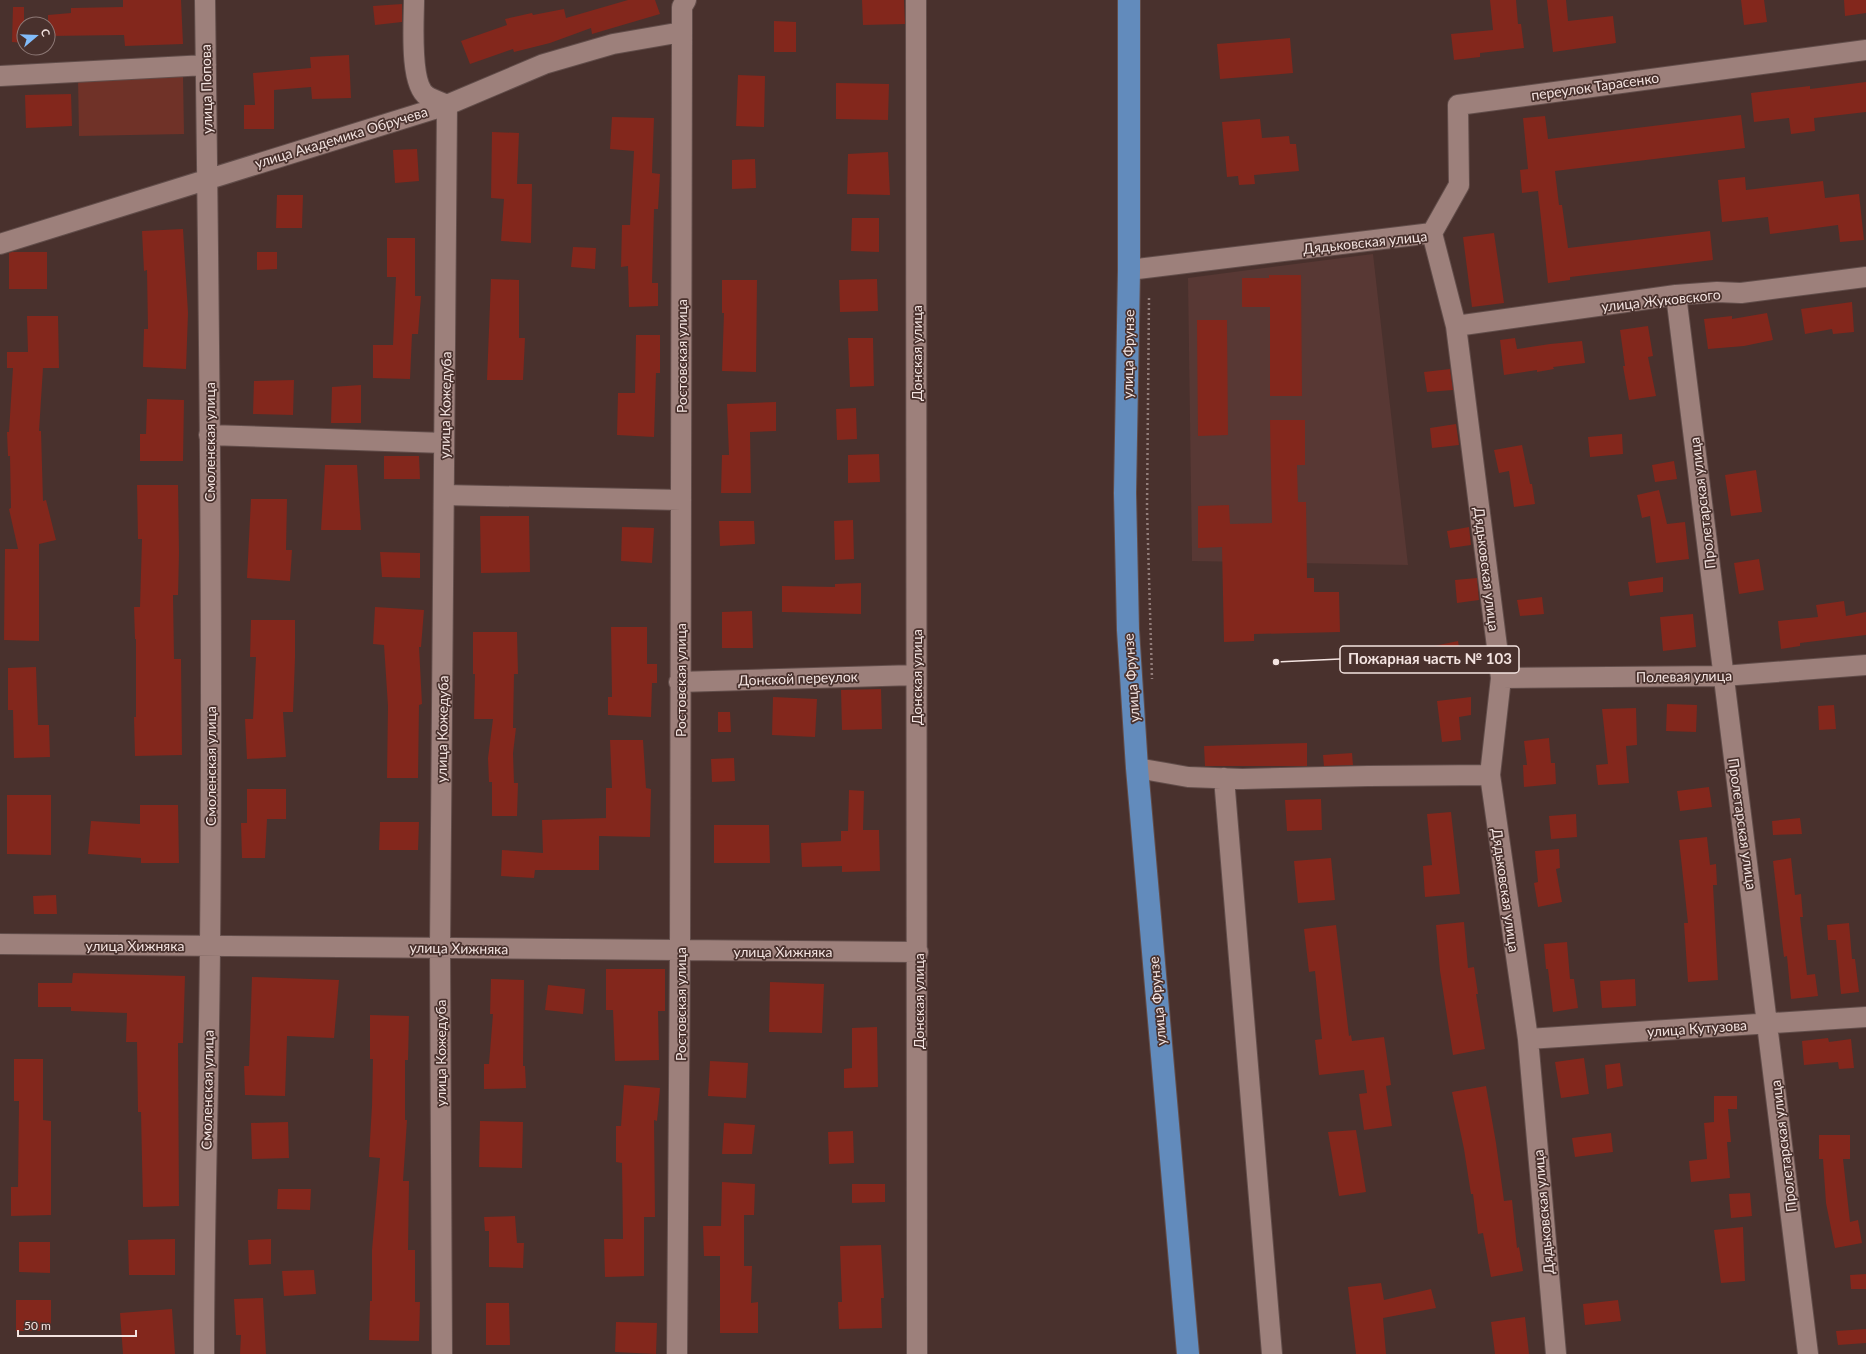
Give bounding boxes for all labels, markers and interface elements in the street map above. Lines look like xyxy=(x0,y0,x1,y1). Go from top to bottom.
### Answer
north arrow xyxy=(16,16,56,56)
text: С xyxy=(39,27,53,39)
street label: улица Попова xyxy=(197,44,215,134)
street label: переулок Тарасенко xyxy=(1530,69,1660,103)
street label: улица Академика Обручева xyxy=(253,103,429,171)
street label: Дядьковская улица xyxy=(1302,227,1428,257)
street label: улица Жуковского xyxy=(1601,285,1721,315)
street label: Ростовская улица xyxy=(673,299,690,413)
street label: Донская улица xyxy=(908,305,925,401)
street label: улица Фрунзе xyxy=(1119,309,1137,399)
street label: улица Кожедуба xyxy=(436,351,454,459)
street label: Смоленская улица xyxy=(201,382,218,502)
street label: Пролетарская улица xyxy=(1685,436,1719,570)
street label: Дядьковская улица xyxy=(1471,506,1503,632)
street label: Ростовская улица xyxy=(672,623,689,737)
street label: Донская улица xyxy=(908,629,925,725)
street label: улица Фрунзе xyxy=(1119,633,1143,723)
callout: Пожарная часть № 103 xyxy=(1340,646,1519,673)
text: Пожарная часть № 103 xyxy=(1348,649,1512,667)
street label: Донской переулок xyxy=(738,667,859,689)
street label: Полевая улица xyxy=(1636,667,1732,685)
street label: улица Кожедуба xyxy=(433,675,451,783)
street label: Смоленская улица xyxy=(202,706,219,826)
street label: Пролетарская улица xyxy=(1725,757,1761,891)
street label: Дядьковская улица xyxy=(1489,827,1523,953)
street label: улица Хижняка xyxy=(86,937,184,954)
street label: улица Хижняка xyxy=(409,939,509,957)
street label: улица Хижняка xyxy=(734,943,832,960)
street label: Ростовская улица xyxy=(672,947,689,1061)
street label: Донская улица xyxy=(910,953,927,1049)
street label: улица Фрунзе xyxy=(1145,956,1169,1046)
street label: улица Кожедуба xyxy=(432,999,449,1107)
street label: улица Кутузова xyxy=(1646,1016,1748,1040)
street label: Смоленская улица xyxy=(197,1030,217,1150)
street label: Пролетарская улица xyxy=(1766,1079,1800,1213)
street label: Дядьковская улица xyxy=(1529,1149,1557,1275)
scale bar xyxy=(18,1312,136,1338)
text: 50 m xyxy=(24,1318,51,1333)

